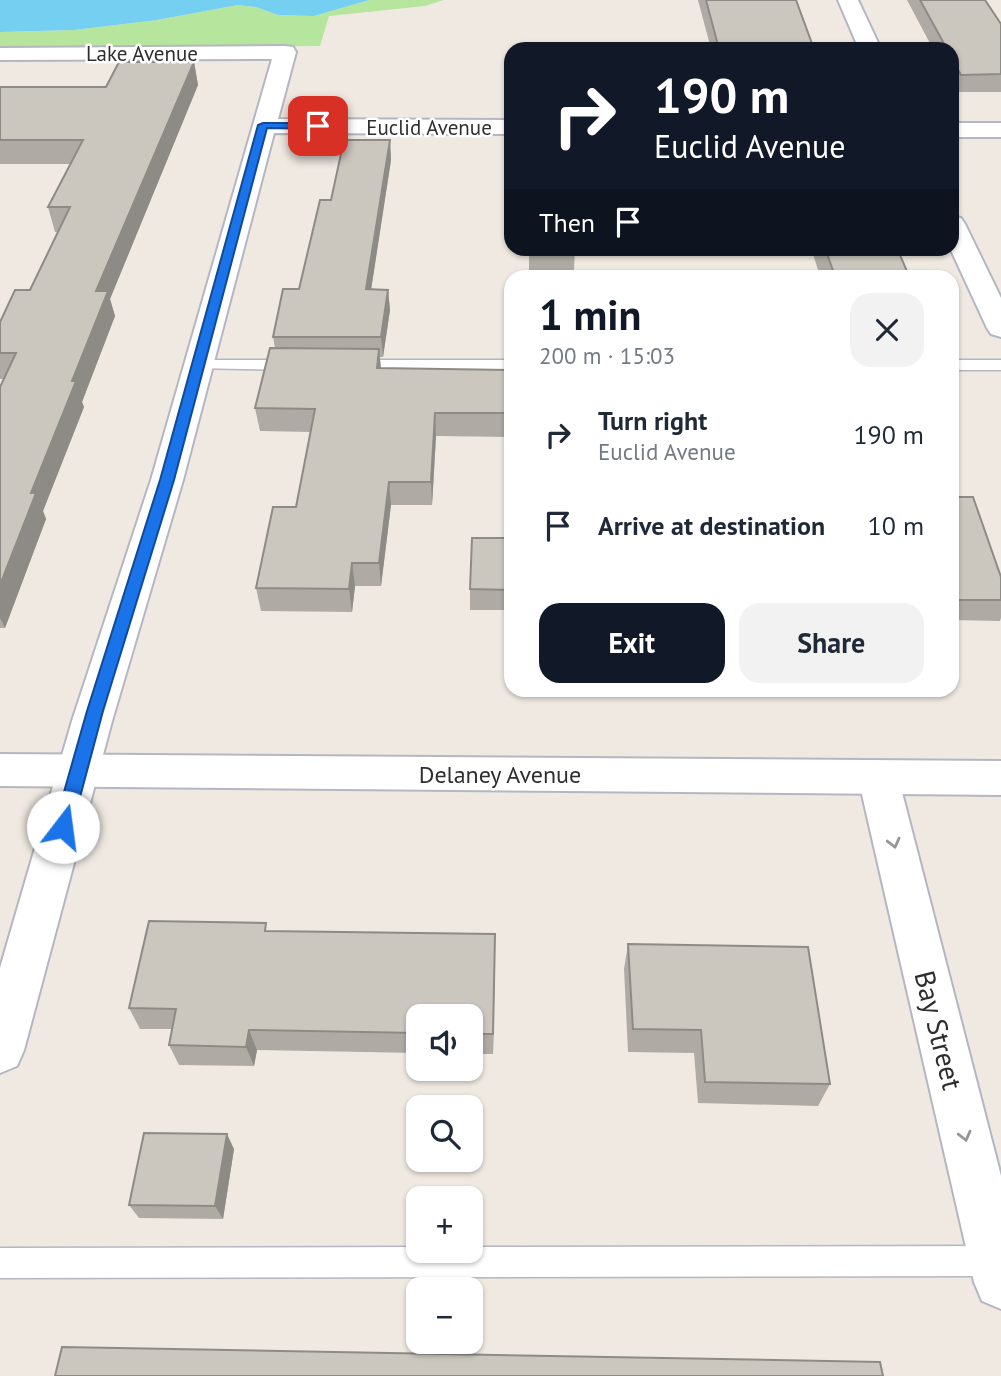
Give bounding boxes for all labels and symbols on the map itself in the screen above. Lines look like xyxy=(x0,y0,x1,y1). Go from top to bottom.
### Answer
street label: Lake Avenue xyxy=(86,40,198,67)
pin xyxy=(288,96,348,156)
street label: Euclid Avenue xyxy=(366,114,492,141)
street label: Delaney Avenue xyxy=(419,759,581,790)
position arrow xyxy=(26,790,100,864)
one-way arrow xyxy=(886,837,900,849)
street label: Bay Street xyxy=(906,967,972,1094)
one-way arrow xyxy=(957,1130,971,1142)

